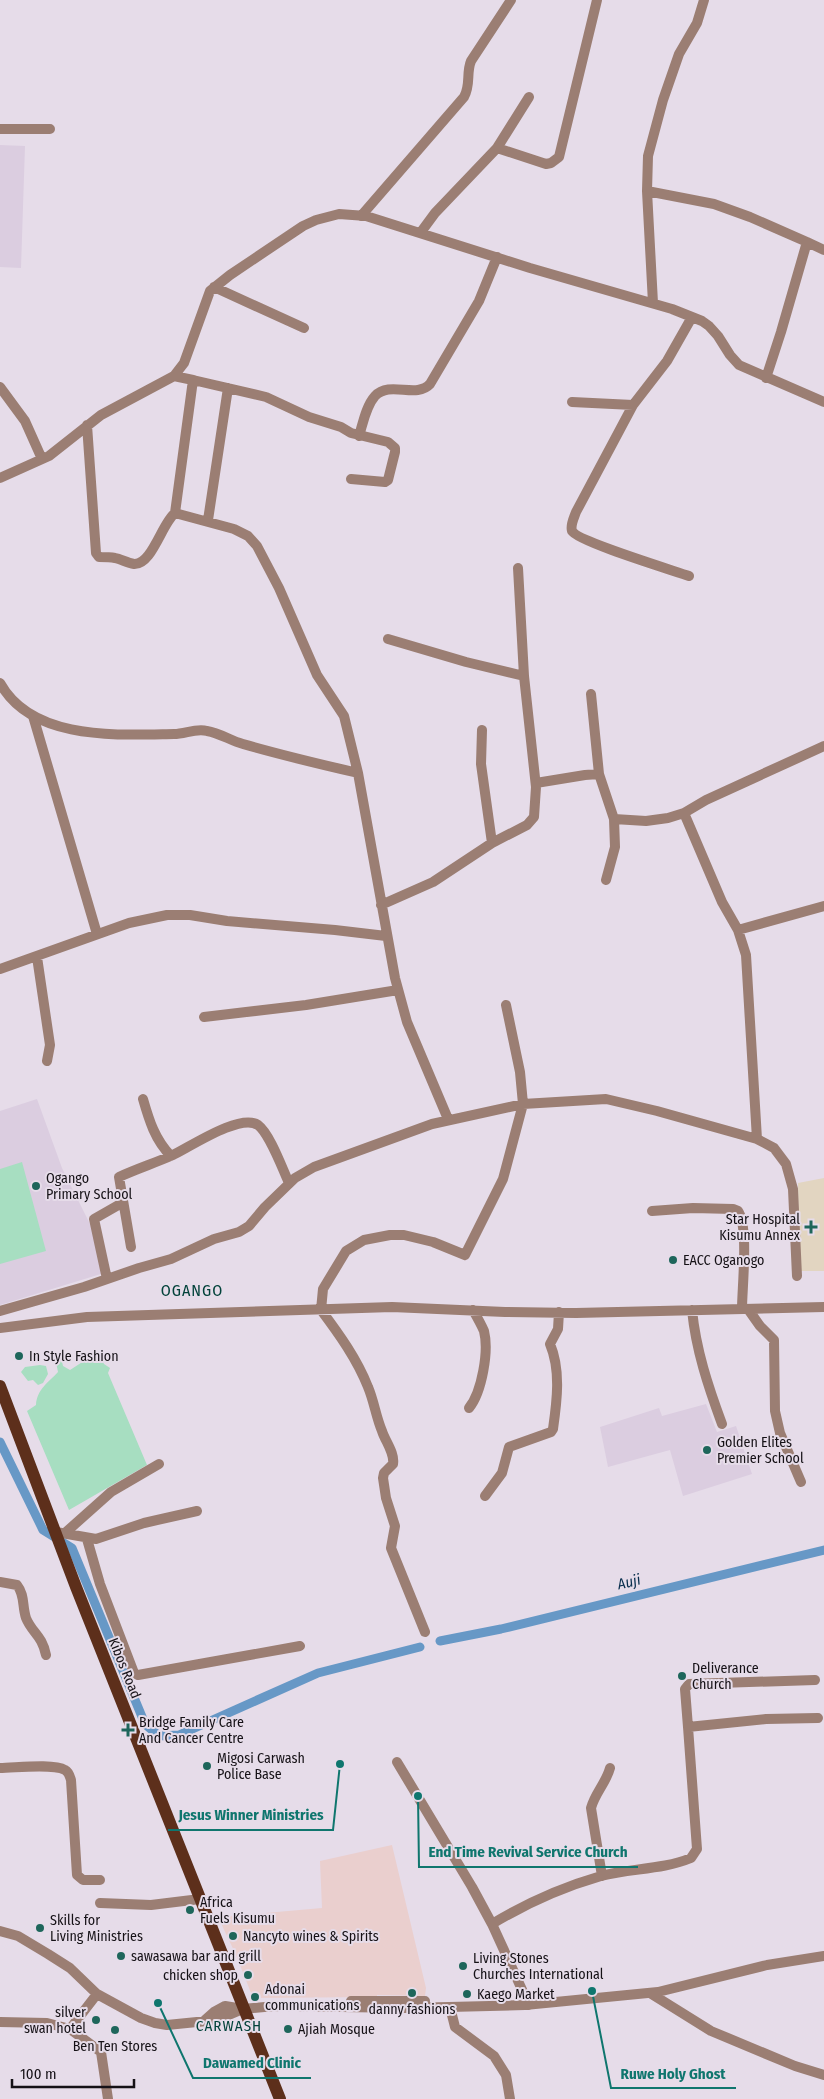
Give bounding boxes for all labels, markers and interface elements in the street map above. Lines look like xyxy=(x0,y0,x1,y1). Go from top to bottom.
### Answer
place label: Ogango Primary School xyxy=(46,1170,133,1203)
marker: Ogango Primary School xyxy=(30,1180,42,1192)
place label: Star Hospital Kisumu Annex xyxy=(719,1211,801,1244)
marker: Star Hospital Kisumu Annex xyxy=(804,1220,818,1234)
place label: EACC Oganogo xyxy=(683,1252,764,1269)
marker: EACC Oganogo xyxy=(667,1254,679,1266)
district label: OGANGO xyxy=(161,1281,223,1300)
place label: In Style Fashion xyxy=(29,1348,119,1365)
marker: In Style Fashion xyxy=(13,1350,25,1362)
place label: Golden Elites Premier School xyxy=(717,1434,804,1467)
marker: Golden Elites Premier School xyxy=(701,1444,713,1456)
water label: Auji xyxy=(615,1571,643,1594)
street label: Kibos Road xyxy=(105,1635,144,1701)
place label: Deliverance Church xyxy=(692,1660,759,1693)
marker: Deliverance Church xyxy=(676,1670,688,1682)
place label: Bridge Family Care And Cancer Centre xyxy=(139,1714,244,1747)
marker: Bridge Family Care And Cancer Centre xyxy=(121,1723,135,1737)
place label: Migosi Carwash Police Base xyxy=(217,1750,305,1783)
marker: Migosi Carwash Police Base xyxy=(201,1760,213,1772)
callout: Jesus Winner Ministries xyxy=(168,1800,333,1830)
text: Jesus Winner Ministries xyxy=(177,1806,324,1824)
callout: End Time Revival Service Church xyxy=(419,1837,638,1867)
text: End Time Revival Service Church xyxy=(428,1843,628,1861)
place label: Africa Fuels Kisumu xyxy=(200,1894,275,1927)
marker: Africa Fuels Kisumu xyxy=(184,1904,196,1916)
place label: Skills for Living Ministries xyxy=(50,1912,143,1945)
marker: Skills for Living Ministries xyxy=(34,1922,46,1934)
place label: Nancyto wines & Spirits xyxy=(243,1928,379,1945)
marker: Nancyto wines & Spirits xyxy=(227,1930,239,1942)
place label: sawasawa bar and grill xyxy=(131,1948,261,1965)
marker: sawasawa bar and grill xyxy=(115,1950,127,1962)
place label: Living Stones Churches International xyxy=(473,1950,604,1983)
marker: Living Stones Churches International xyxy=(457,1960,469,1972)
place label: chicken shop xyxy=(163,1967,238,1984)
marker: chicken shop xyxy=(242,1969,254,1981)
place label: Adonai communications xyxy=(265,1981,359,2014)
place label: Kaego Market xyxy=(477,1986,555,2003)
marker: danny fashions xyxy=(406,1987,418,1999)
marker: Kaego Market xyxy=(461,1988,473,2000)
marker: Adonai communications xyxy=(249,1991,261,2003)
place label: danny fashions xyxy=(369,2001,455,2018)
place label: silver swan hotel xyxy=(24,2004,86,2037)
marker: silver swan hotel xyxy=(90,2014,102,2026)
district label: CARWASH xyxy=(196,2017,262,2035)
place label: Ajiah Mosque xyxy=(298,2021,375,2038)
marker: Ajiah Mosque xyxy=(282,2023,294,2035)
marker: Ben Ten Stores xyxy=(109,2024,121,2036)
place label: Ben Ten Stores xyxy=(73,2038,157,2055)
callout: Dawamed Clinic xyxy=(193,2048,311,2078)
text: Dawamed Clinic xyxy=(203,2054,301,2072)
scale bar xyxy=(12,2056,135,2088)
callout: Ruwe Holy Ghost xyxy=(611,2058,736,2088)
text: 100 m xyxy=(20,2065,57,2083)
text: Ruwe Holy Ghost xyxy=(620,2065,726,2083)

